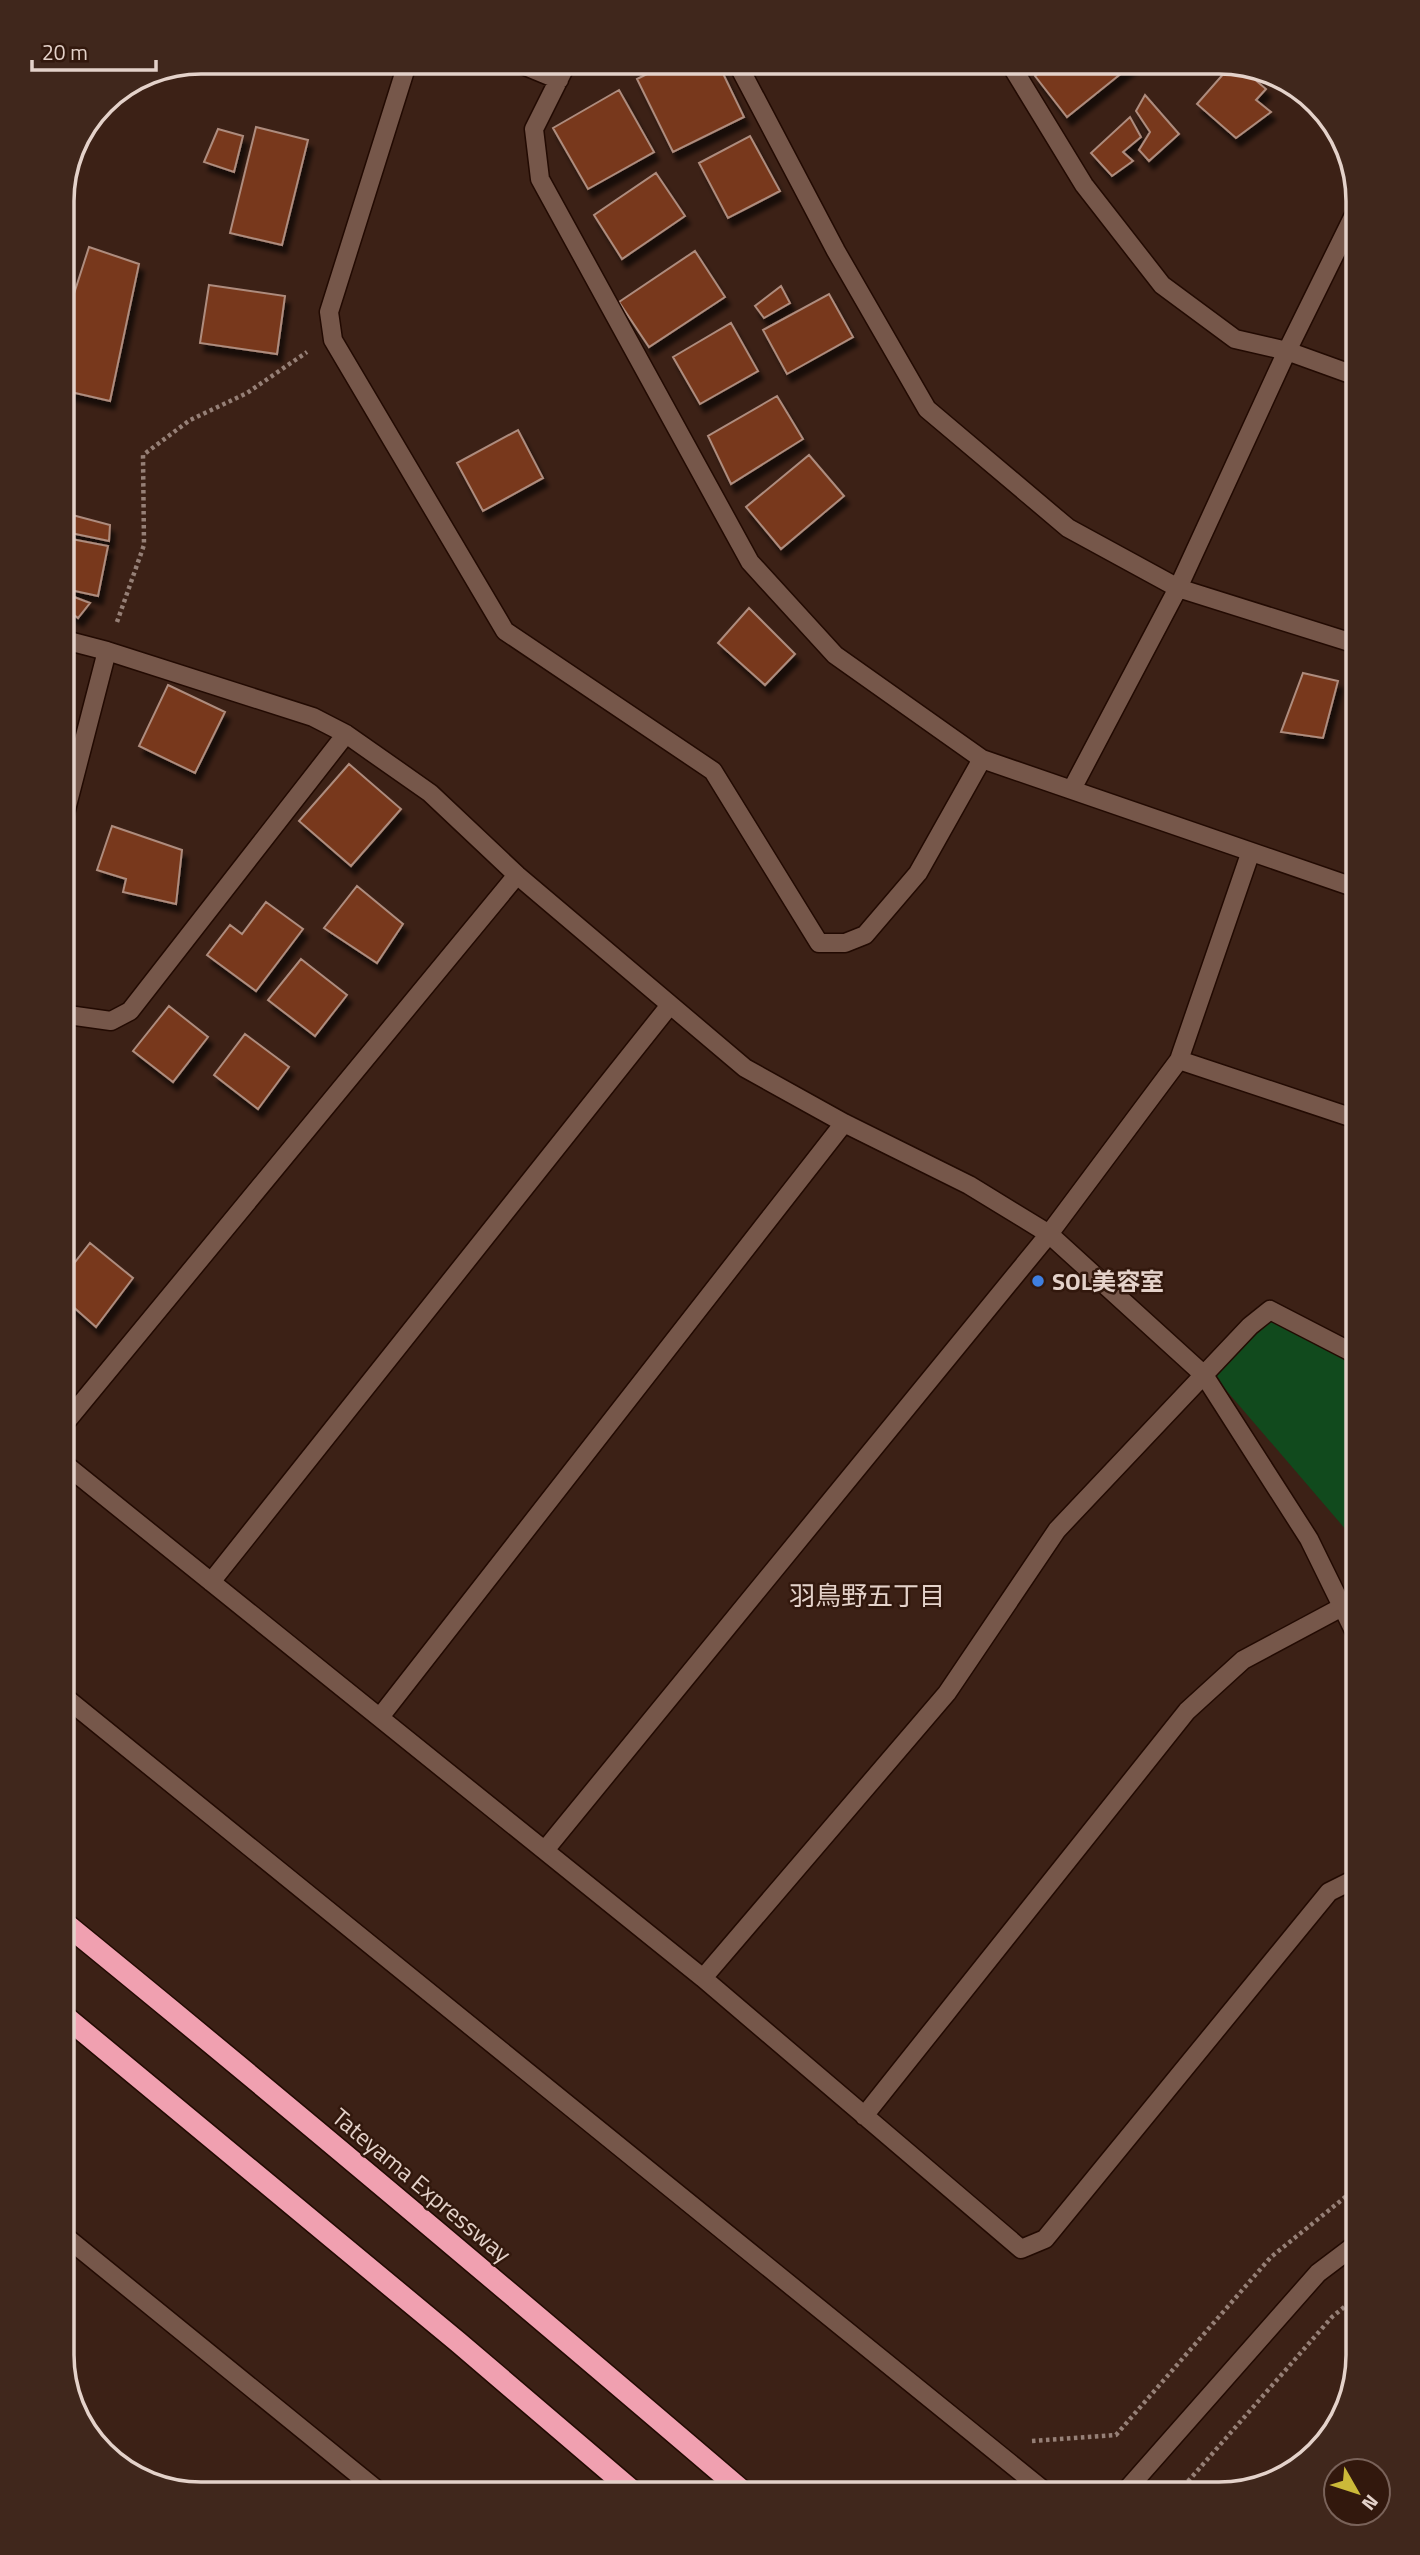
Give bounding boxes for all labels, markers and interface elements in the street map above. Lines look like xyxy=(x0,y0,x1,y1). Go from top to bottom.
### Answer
scale bar xyxy=(32,28,156,72)
text: 20 m xyxy=(42,36,88,68)
place label: SOL美容室 xyxy=(1052,1263,1164,1299)
marker: SOL美容室 xyxy=(1030,1273,1046,1289)
district label: 羽鳥野五丁目 xyxy=(789,1576,945,1615)
street label: Tateyama Expressway xyxy=(324,2099,520,2271)
north arrow xyxy=(1322,2457,1392,2527)
text: N xyxy=(1355,2489,1386,2517)

